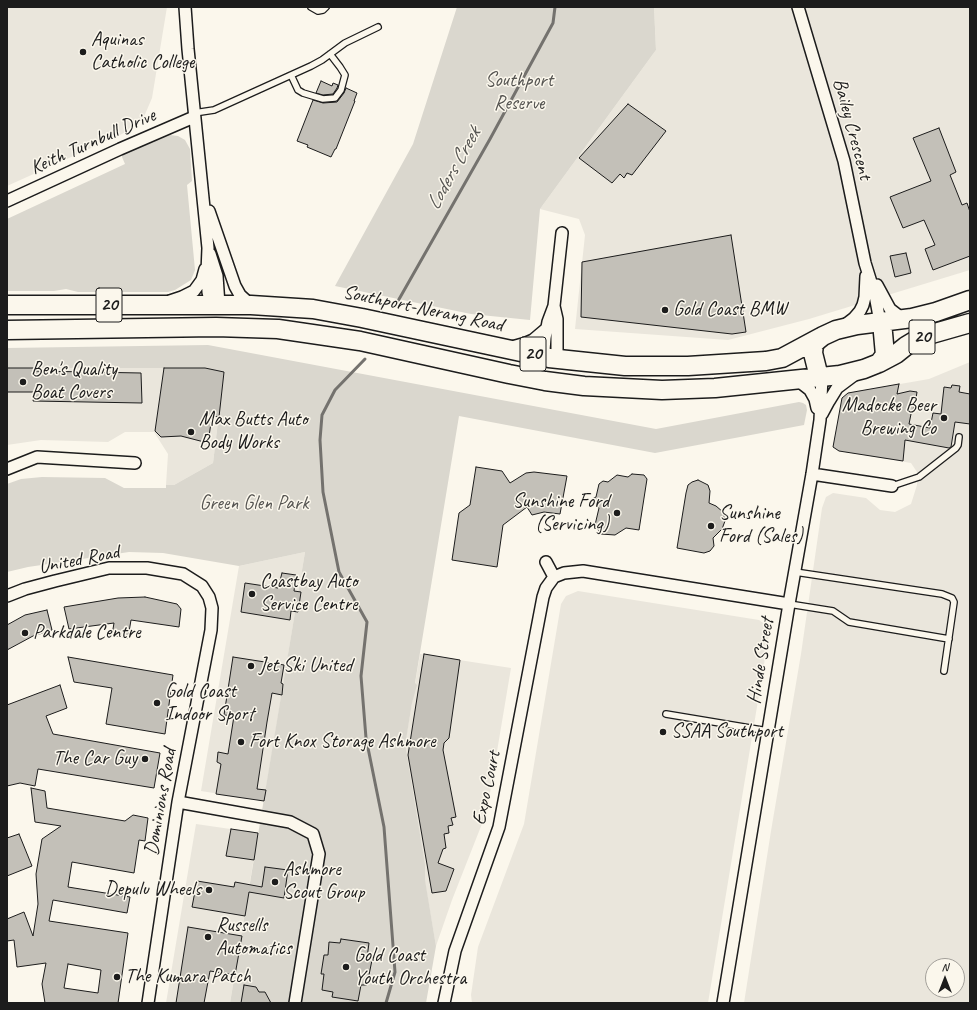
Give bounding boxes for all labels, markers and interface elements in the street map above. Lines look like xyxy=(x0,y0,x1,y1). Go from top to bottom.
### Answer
place label: Aquinas Catholic College xyxy=(91,28,194,75)
marker: Aquinas Catholic College xyxy=(78,47,88,57)
park label: Southport Reserve xyxy=(485,69,553,116)
street label: Bailey Crescent xyxy=(827,76,877,182)
street label: Keith Turnbull Drive xyxy=(27,104,159,180)
water label: Loders Creek xyxy=(421,124,487,214)
street label: Southport-Nerang Road xyxy=(341,280,505,338)
road number: 20 xyxy=(96,288,122,322)
place label: Gold Coast BMW xyxy=(673,298,787,322)
marker: Gold Coast BMW xyxy=(660,305,670,315)
road number: 20 xyxy=(909,320,935,354)
road number: 20 xyxy=(520,337,546,371)
place label: Ben's Quality Boat Covers xyxy=(31,358,117,405)
marker: Ben's Quality Boat Covers xyxy=(18,377,28,387)
place label: Madocke Beer Brewing Co xyxy=(842,394,936,441)
place label: Max Butts Auto Body Works xyxy=(199,408,307,455)
marker: Madocke Beer Brewing Co xyxy=(939,413,949,423)
marker: Max Butts Auto Body Works xyxy=(186,427,196,437)
place label: Sunshine Ford (Servicing) xyxy=(513,490,609,537)
park label: Green Glen Park xyxy=(199,492,309,516)
place label: Sunshine Ford (Sales) xyxy=(719,502,803,549)
marker: Sunshine Ford (Servicing) xyxy=(612,508,622,518)
marker: Sunshine Ford (Sales) xyxy=(706,521,716,531)
street label: United Road xyxy=(37,540,121,580)
place label: Coastbay Auto Service Centre xyxy=(260,570,357,617)
marker: Coastbay Auto Service Centre xyxy=(247,589,257,599)
street label: Hinde Street xyxy=(742,616,780,706)
place label: Parkdale Centre xyxy=(33,621,141,645)
marker: Parkdale Centre xyxy=(20,628,30,638)
place label: Jet Ski United xyxy=(259,654,352,678)
marker: Jet Ski United xyxy=(246,661,256,671)
place label: Gold Coast Indoor Sport xyxy=(165,680,254,727)
marker: Gold Coast Indoor Sport xyxy=(152,698,162,708)
place label: SSAA Southport xyxy=(671,720,783,744)
marker: SSAA Southport xyxy=(658,727,668,737)
place label: Fort Knox Storage Ashmore xyxy=(249,730,435,754)
marker: Fort Knox Storage Ashmore xyxy=(236,737,246,747)
place label: The Car Guy xyxy=(53,747,137,771)
street label: Dominions Road xyxy=(140,747,182,857)
street label: Expo Court xyxy=(467,749,507,827)
marker: The Car Guy xyxy=(140,754,150,764)
place label: Ashmore Scout Group xyxy=(283,858,364,905)
marker: Ashmore Scout Group xyxy=(270,877,280,887)
place label: Depulu Wheels xyxy=(105,878,201,902)
marker: Depulu Wheels xyxy=(204,885,214,895)
place label: Russells Automatics xyxy=(216,914,292,961)
marker: Russells Automatics xyxy=(203,932,213,942)
place label: Gold Coast Youth Orchestra xyxy=(354,944,466,991)
north arrow xyxy=(925,958,965,998)
text: N xyxy=(942,960,948,974)
marker: Gold Coast Youth Orchestra xyxy=(341,962,351,972)
place label: The Kumara Patch xyxy=(125,965,251,989)
marker: The Kumara Patch xyxy=(112,972,122,982)

